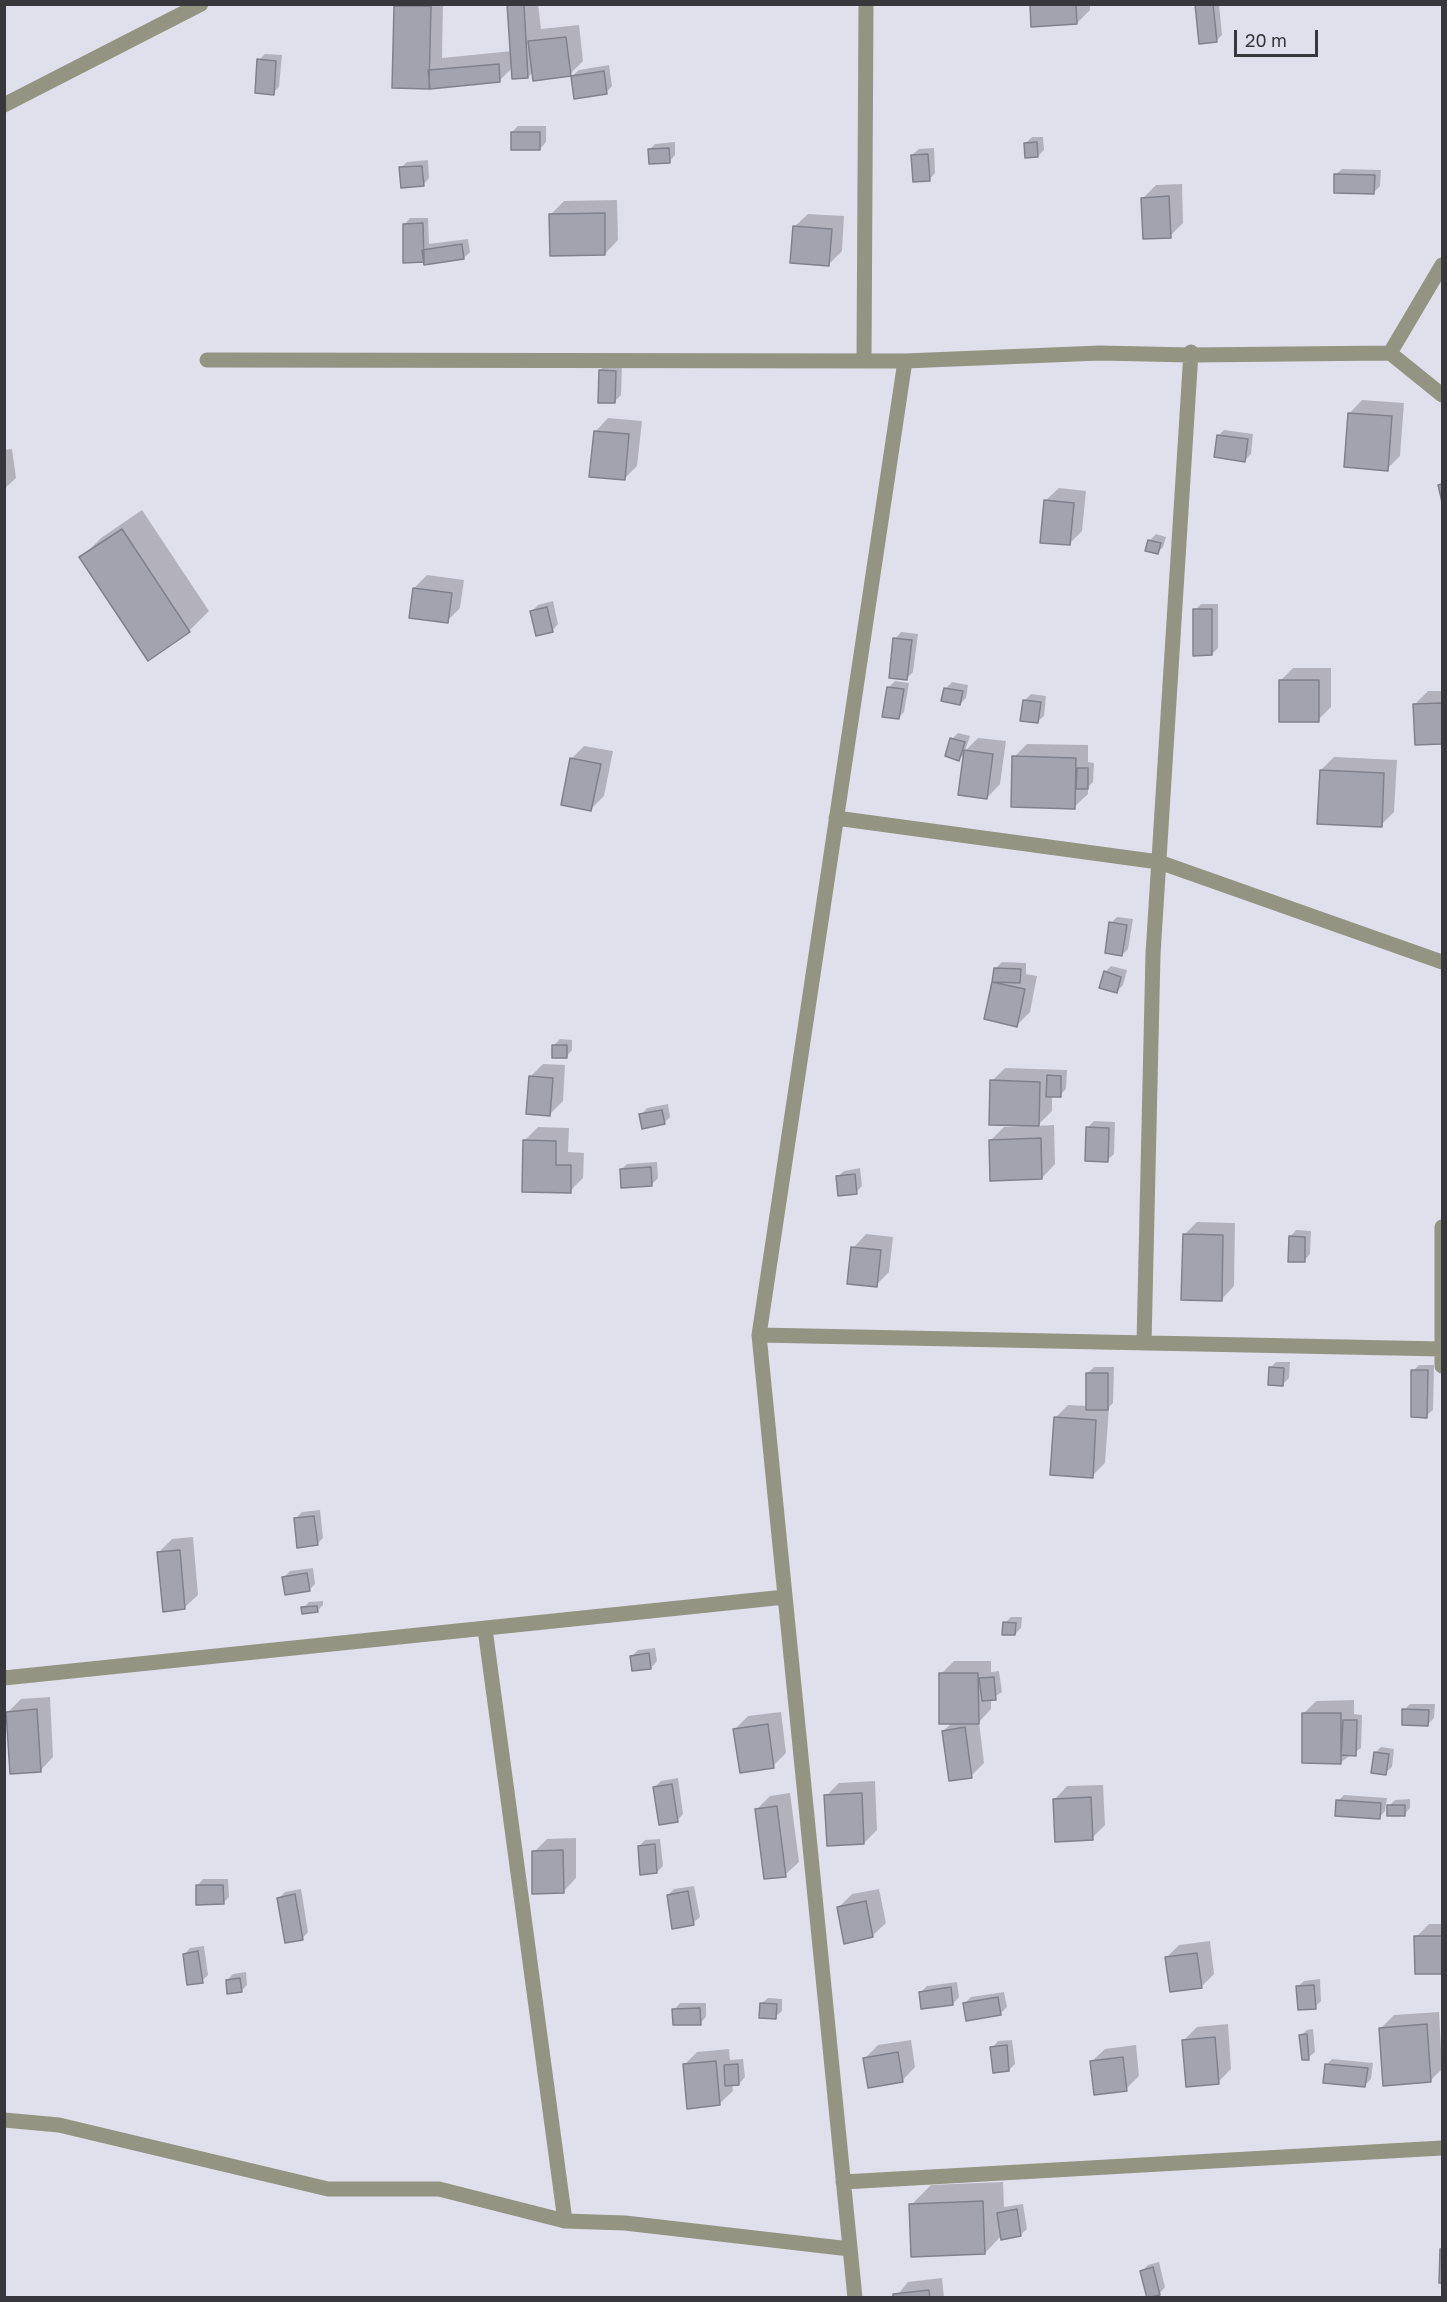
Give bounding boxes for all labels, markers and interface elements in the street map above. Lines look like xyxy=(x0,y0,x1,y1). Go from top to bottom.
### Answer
scale bar xyxy=(1237,18,1321,56)
text: 20 m xyxy=(1245,29,1287,51)

